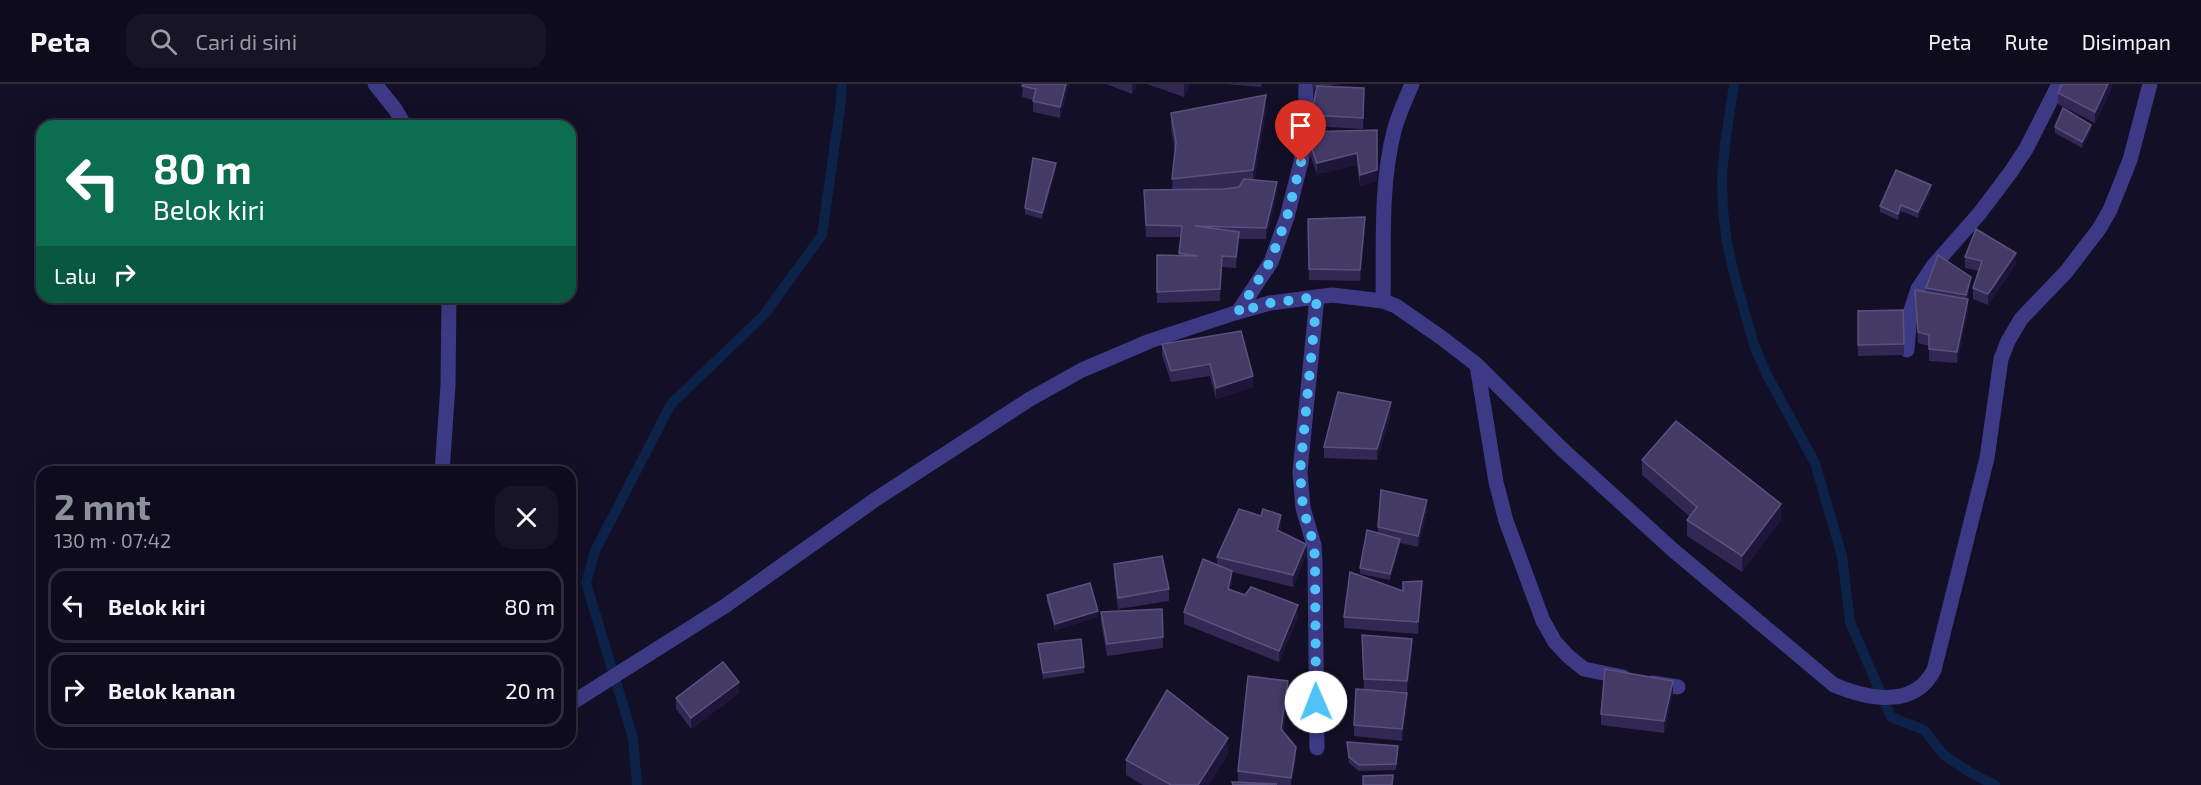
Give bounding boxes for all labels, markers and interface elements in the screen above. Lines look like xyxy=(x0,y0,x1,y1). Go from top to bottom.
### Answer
search box xyxy=(126,14,546,68)
text: Peta xyxy=(30,24,90,58)
icon: search xyxy=(147,25,180,58)
text: Cari di sini xyxy=(195,28,297,54)
text: Peta xyxy=(1928,29,1971,54)
text: Rute xyxy=(2004,29,2049,54)
text: Disimpan xyxy=(2082,29,2171,54)
pin xyxy=(1275,100,1326,162)
icon: arrive xyxy=(1284,109,1317,142)
text: 80 m xyxy=(153,142,252,192)
icon: left xyxy=(54,144,132,222)
text: Belok kiri xyxy=(153,193,265,225)
icon: right xyxy=(108,258,141,291)
text: Lalu xyxy=(54,262,96,288)
text: 2 mnt xyxy=(54,484,151,527)
button: close xyxy=(495,486,558,549)
text: 130 m · 07:42 xyxy=(54,528,171,552)
icon: left xyxy=(57,589,90,622)
text: Belok kiri xyxy=(108,593,205,619)
text: 80 m xyxy=(504,593,555,619)
position arrow xyxy=(1284,670,1348,734)
icon: right xyxy=(57,673,90,706)
text: Belok kanan xyxy=(108,677,235,703)
text: 20 m xyxy=(505,677,555,703)

